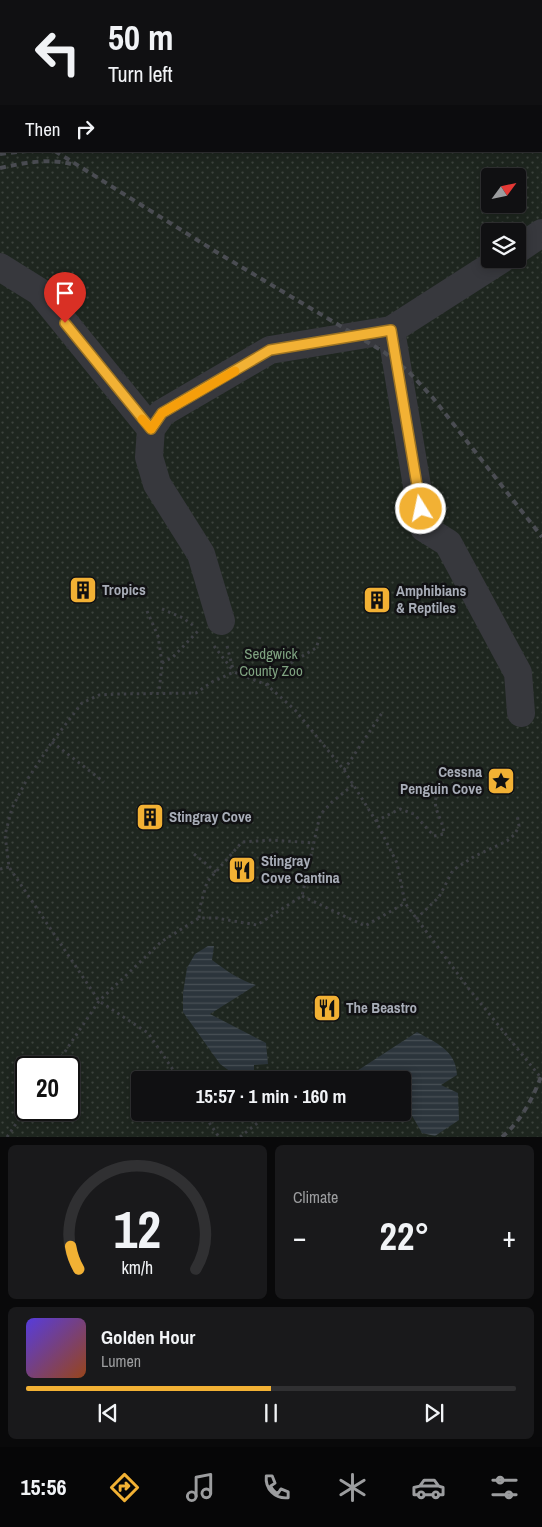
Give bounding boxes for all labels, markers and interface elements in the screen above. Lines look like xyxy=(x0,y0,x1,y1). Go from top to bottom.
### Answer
text: 50 m xyxy=(108,14,173,61)
icon: left xyxy=(25,20,90,85)
text: Turn left xyxy=(108,59,173,89)
icon: right xyxy=(71,115,99,143)
text: Then xyxy=(25,116,61,142)
north arrow xyxy=(481,168,526,212)
map controls xyxy=(481,168,526,268)
button: layers xyxy=(481,223,526,268)
pin xyxy=(44,272,86,323)
icon: arrive xyxy=(51,279,79,307)
position arrow xyxy=(394,482,446,534)
building icon: Tropics xyxy=(68,575,98,605)
place label: Tropics xyxy=(102,579,146,600)
place label: Amphibians & Reptiles xyxy=(396,580,467,618)
building icon: Amphibians & Reptiles xyxy=(362,585,392,615)
park label: Sedgwick County Zoo xyxy=(239,643,303,681)
place label: Cessna Penguin Cove xyxy=(400,761,482,799)
place icon: Cessna Penguin Cove xyxy=(486,766,516,796)
building icon: Stingray Cove xyxy=(135,802,165,832)
place label: Stingray Cove xyxy=(169,806,252,827)
place label: Stingray Cove Cantina xyxy=(261,850,340,888)
restaurant icon: Stingray Cove Cantina xyxy=(227,855,257,885)
restaurant icon: The Beastro xyxy=(312,993,342,1023)
place label: The Beastro xyxy=(346,997,417,1018)
speed limit sign: 20 xyxy=(15,1056,80,1121)
text: 15:57 · 1 min · 160 m xyxy=(196,1083,346,1109)
text: Climate xyxy=(293,1186,338,1208)
text: 12 xyxy=(114,1194,161,1264)
text: 22° xyxy=(380,1211,429,1262)
text: − xyxy=(293,1218,306,1256)
text: + xyxy=(503,1218,516,1256)
text: km/h xyxy=(122,1256,153,1280)
text: Golden Hour xyxy=(101,1324,195,1350)
text: Lumen xyxy=(101,1350,141,1372)
icon: previous xyxy=(94,1399,122,1427)
icon: pause xyxy=(257,1399,285,1427)
icon: next xyxy=(420,1399,448,1427)
icon: directions xyxy=(107,1470,142,1505)
icon: music xyxy=(183,1470,218,1505)
icon: phone xyxy=(259,1470,294,1505)
icon: climate xyxy=(335,1470,370,1505)
icon: car xyxy=(411,1470,446,1505)
icon: filters xyxy=(487,1470,522,1505)
text: 15:56 xyxy=(20,1472,67,1502)

